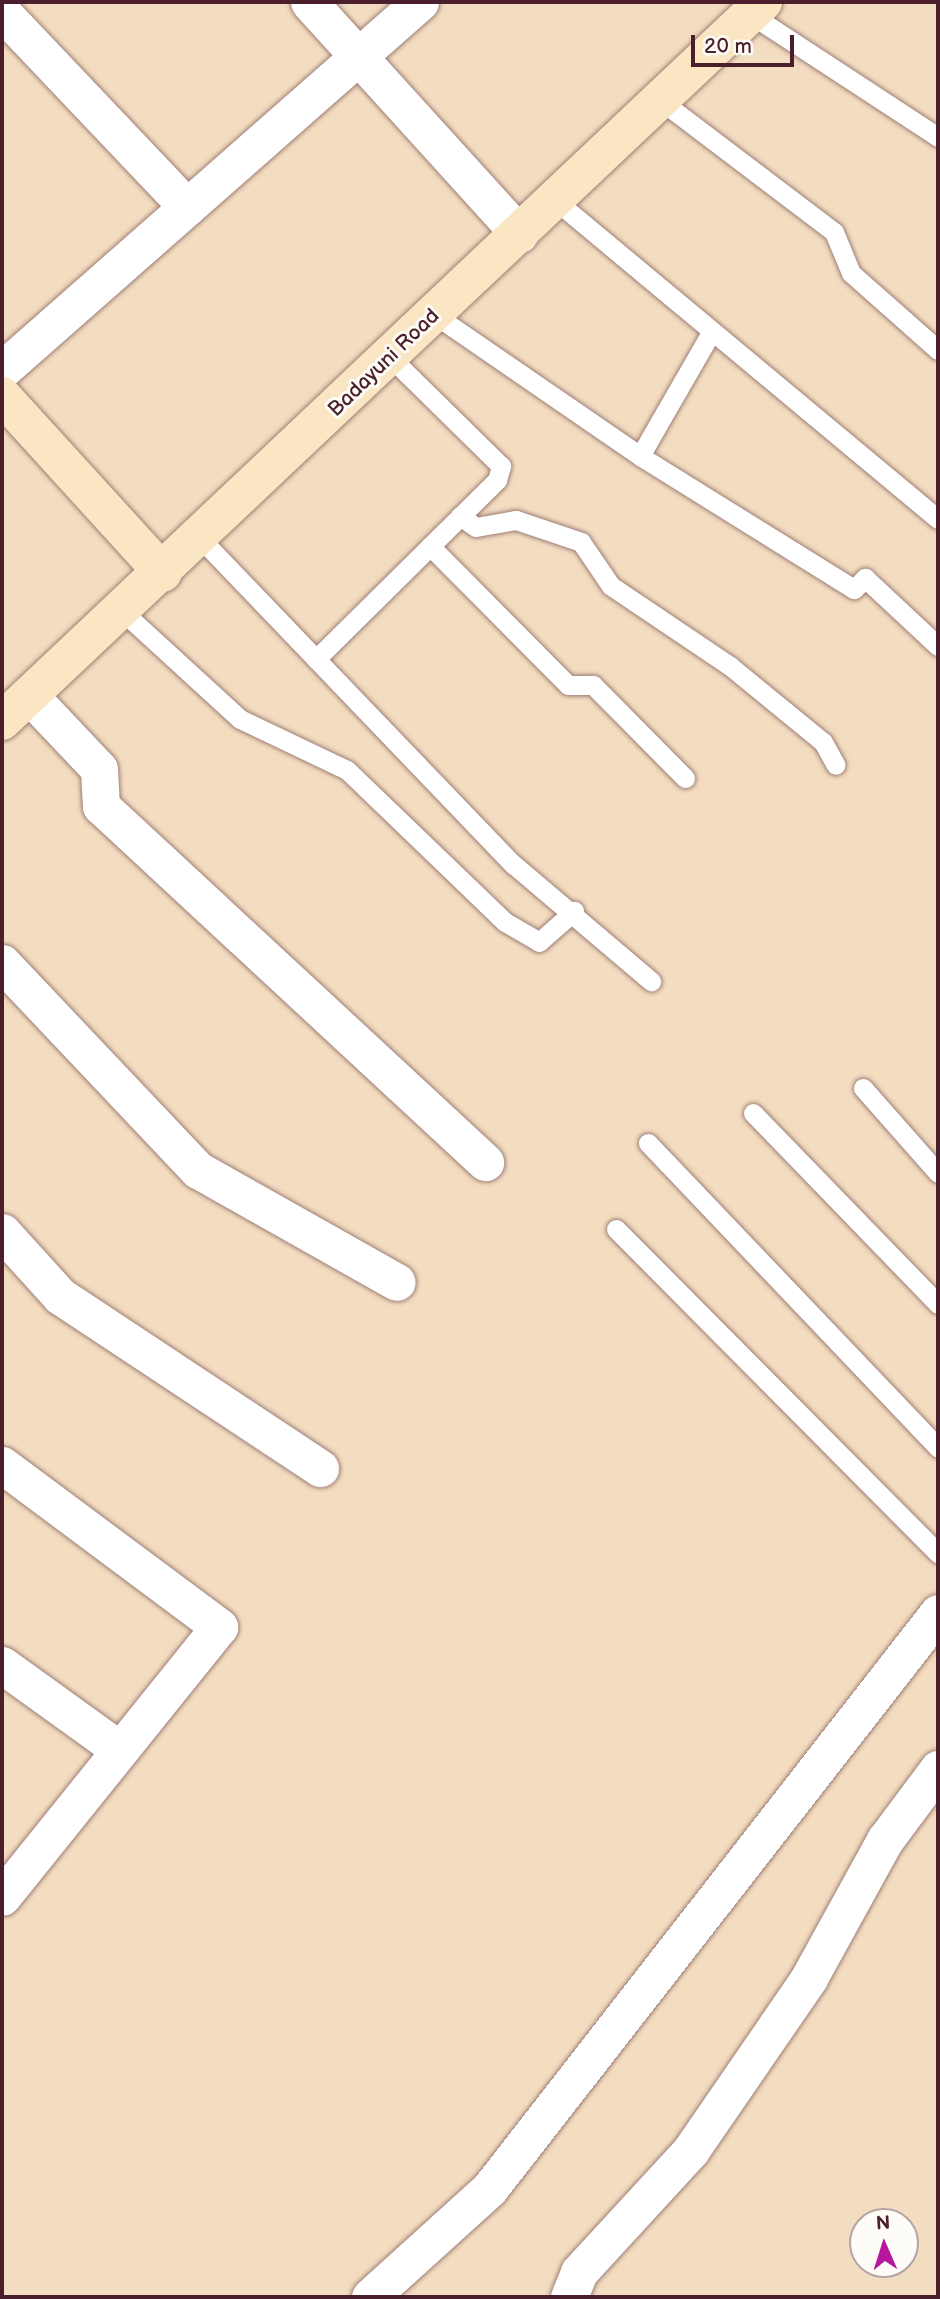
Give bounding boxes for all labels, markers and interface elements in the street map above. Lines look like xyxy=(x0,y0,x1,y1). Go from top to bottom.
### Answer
scale bar xyxy=(695,21,798,65)
text: 20 m xyxy=(704,34,752,59)
street label: Badayuni Road xyxy=(323,304,445,422)
north arrow xyxy=(849,2208,919,2278)
text: N xyxy=(875,2212,891,2235)

